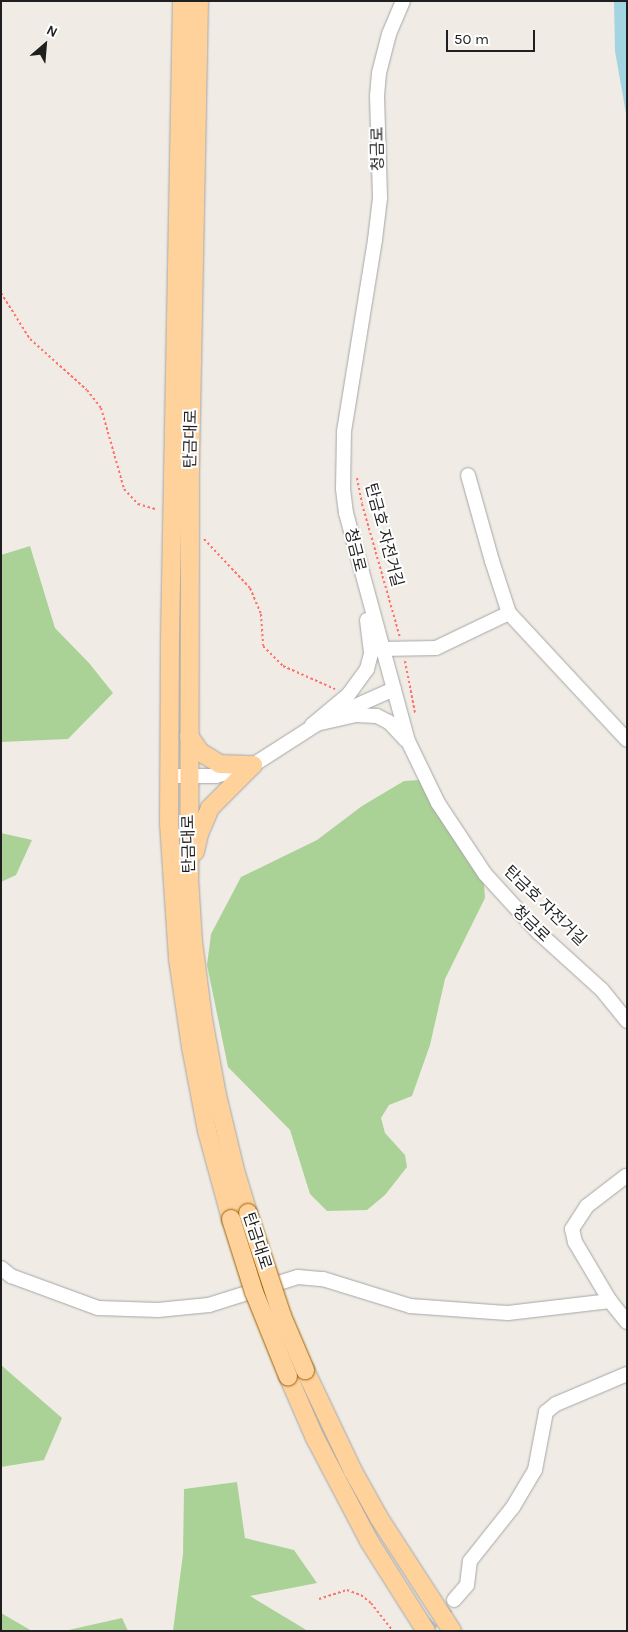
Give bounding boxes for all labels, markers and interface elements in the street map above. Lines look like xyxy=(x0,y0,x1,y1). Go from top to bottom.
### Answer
north arrow xyxy=(20,20,70,70)
scale bar xyxy=(448,20,537,52)
text: N xyxy=(44,21,60,41)
text: 50 m xyxy=(454,30,489,48)
street label: 청금로 xyxy=(368,127,388,171)
street label: 탄금대로 xyxy=(181,409,201,469)
street label: 탄금호 자전거길 xyxy=(361,481,407,589)
street label: 청금로 xyxy=(340,526,370,574)
street label: 탄금대로 xyxy=(179,814,199,874)
street label: 탄금호 자전거길 xyxy=(500,862,590,950)
street label: 청금로 xyxy=(508,902,554,946)
street label: 탄금대로 xyxy=(239,1210,275,1272)

